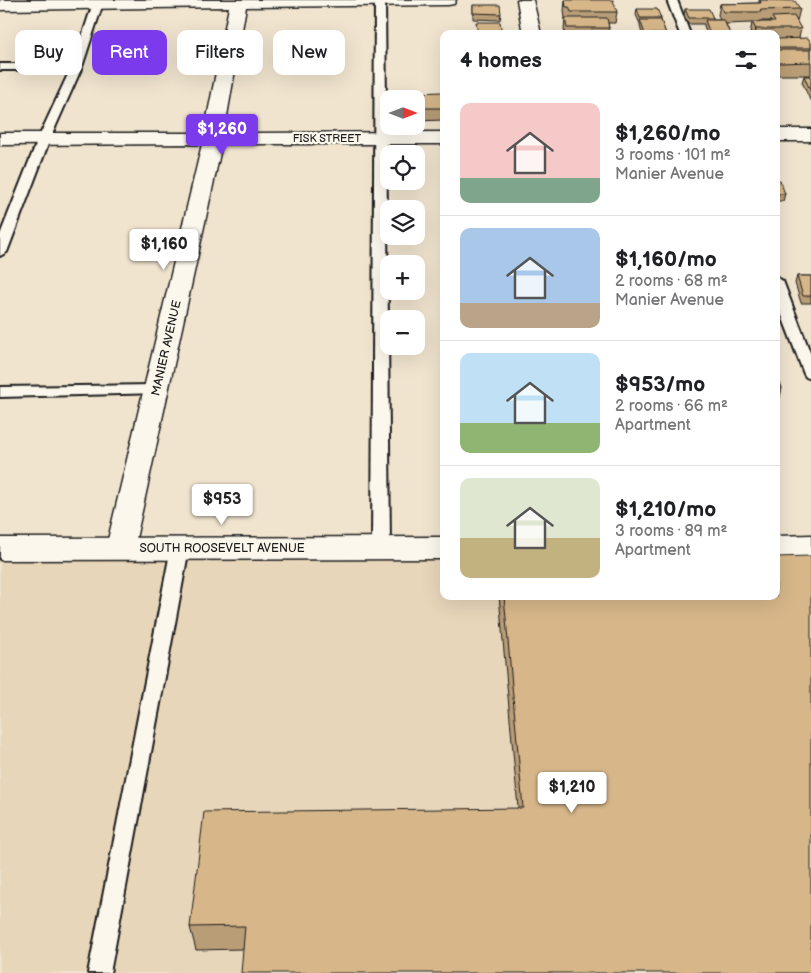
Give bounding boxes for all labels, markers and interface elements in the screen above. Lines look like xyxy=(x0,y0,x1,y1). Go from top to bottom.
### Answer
chip: Buy xyxy=(15,30,82,75)
chip: Rent xyxy=(92,30,167,75)
chip: Filters xyxy=(177,30,263,75)
chip: New xyxy=(273,30,345,75)
icon: filters xyxy=(732,46,760,74)
text: 4 homes xyxy=(460,48,542,73)
north arrow xyxy=(380,90,425,135)
map controls xyxy=(380,90,425,355)
pin: $1,260 xyxy=(181,114,263,156)
text: $1,260 xyxy=(197,120,247,139)
text: $1,260/mo xyxy=(615,121,720,146)
icon: home xyxy=(500,123,560,183)
street label: FISK STREET xyxy=(293,132,362,145)
button: locate xyxy=(380,145,425,190)
text: 3 rooms · 101 m² xyxy=(615,146,731,165)
text: Manier Avenue xyxy=(615,165,724,184)
button: layers xyxy=(380,200,425,245)
pin: $1,160 xyxy=(123,228,205,271)
text: $1,160 xyxy=(140,235,188,254)
text: $1,160/mo xyxy=(615,247,717,272)
icon: home xyxy=(500,248,560,308)
button: + xyxy=(380,255,425,300)
text: 2 rooms · 68 m² xyxy=(615,272,728,291)
text: Manier Avenue xyxy=(615,291,724,310)
street label: MANIER AVENUE xyxy=(148,299,185,397)
button: − xyxy=(380,310,425,355)
text: $953/mo xyxy=(615,372,705,397)
icon: home xyxy=(500,373,560,433)
text: 2 rooms · 66 m² xyxy=(615,397,728,416)
text: Apartment xyxy=(615,416,691,435)
pin: $953 xyxy=(192,484,252,526)
text: $953 xyxy=(203,490,241,509)
text: $1,210/mo xyxy=(615,497,716,522)
icon: home xyxy=(500,498,560,558)
text: 3 rooms · 89 m² xyxy=(615,522,727,541)
street label: SOUTH ROOSEVELT AVENUE xyxy=(139,541,305,556)
text: Apartment xyxy=(615,541,691,560)
pin: $1,210 xyxy=(531,772,613,814)
text: $1,210 xyxy=(549,778,595,797)

